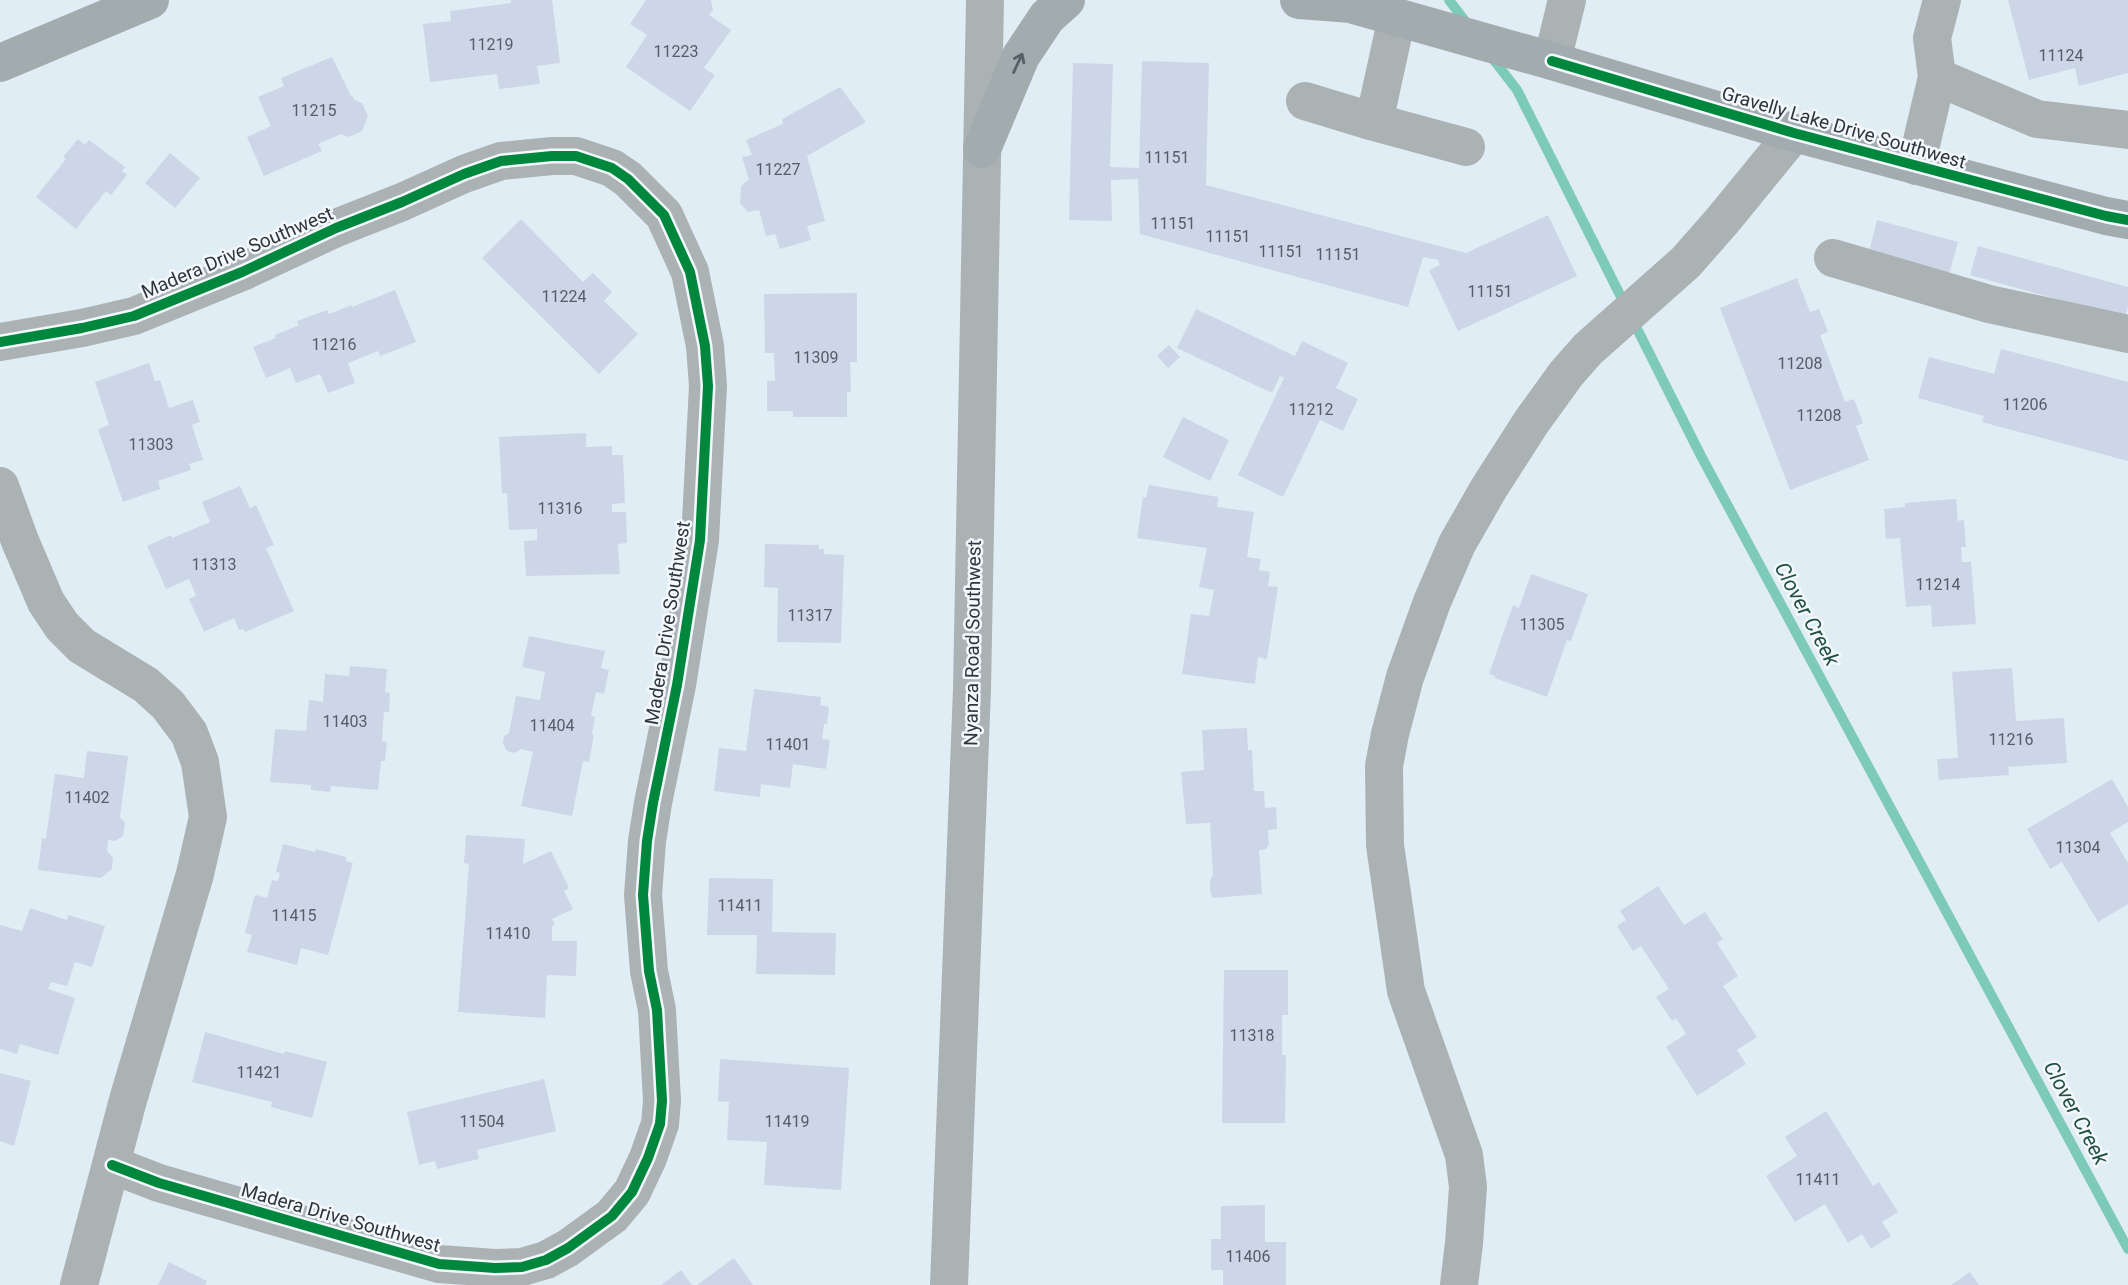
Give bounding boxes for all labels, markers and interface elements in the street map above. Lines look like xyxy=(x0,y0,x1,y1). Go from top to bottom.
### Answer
house number: 11219 xyxy=(469,35,513,54)
house number: 11223 xyxy=(654,42,698,61)
house number: 11124 xyxy=(2039,46,2083,65)
one-way arrow xyxy=(1012,53,1025,75)
street label: Gravelly Lake Drive Southwest xyxy=(1719,82,1969,173)
house number: 11215 xyxy=(292,101,336,120)
house number: 11151 xyxy=(1145,148,1189,167)
house number: 11227 xyxy=(756,160,800,179)
street label: Madera Drive Southwest xyxy=(138,202,336,303)
house number: 11151 xyxy=(1151,214,1195,233)
house number: 11151 xyxy=(1206,227,1250,246)
house number: 11151 xyxy=(1259,242,1303,261)
house number: 11151 xyxy=(1316,245,1360,264)
house number: 11151 xyxy=(1468,282,1512,301)
house number: 11224 xyxy=(542,287,586,306)
house number: 11216 xyxy=(312,335,356,354)
house number: 11309 xyxy=(794,348,838,367)
house number: 11208 xyxy=(1778,354,1822,373)
house number: 11206 xyxy=(2003,395,2047,414)
house number: 11212 xyxy=(1289,400,1333,419)
house number: 11208 xyxy=(1797,406,1841,425)
house number: 11303 xyxy=(129,435,173,454)
house number: 11316 xyxy=(538,499,582,518)
street label: Madera Drive Southwest xyxy=(640,520,695,727)
street label: Nyanza Road Southwest xyxy=(959,540,986,746)
house number: 11313 xyxy=(192,555,236,574)
water label: Clover Creek xyxy=(1770,558,1845,671)
house number: 11214 xyxy=(1916,575,1960,594)
house number: 11317 xyxy=(788,606,832,625)
house number: 11305 xyxy=(1520,615,1564,634)
house number: 11403 xyxy=(323,712,367,731)
house number: 11404 xyxy=(530,716,574,735)
house number: 11216 xyxy=(1989,730,2033,749)
house number: 11401 xyxy=(766,735,810,754)
house number: 11402 xyxy=(65,788,109,807)
house number: 11304 xyxy=(2056,838,2100,857)
house number: 11411 xyxy=(718,896,762,915)
house number: 11415 xyxy=(272,906,316,925)
house number: 11410 xyxy=(486,924,530,943)
house number: 11318 xyxy=(1230,1026,1274,1045)
water label: Clover Creek xyxy=(2039,1057,2114,1170)
house number: 11421 xyxy=(237,1063,281,1082)
house number: 11504 xyxy=(460,1112,504,1131)
house number: 11419 xyxy=(765,1112,809,1131)
house number: 11411 xyxy=(1796,1170,1840,1189)
street label: Madera Drive Southwest xyxy=(239,1178,443,1257)
house number: 11406 xyxy=(1226,1247,1270,1266)

